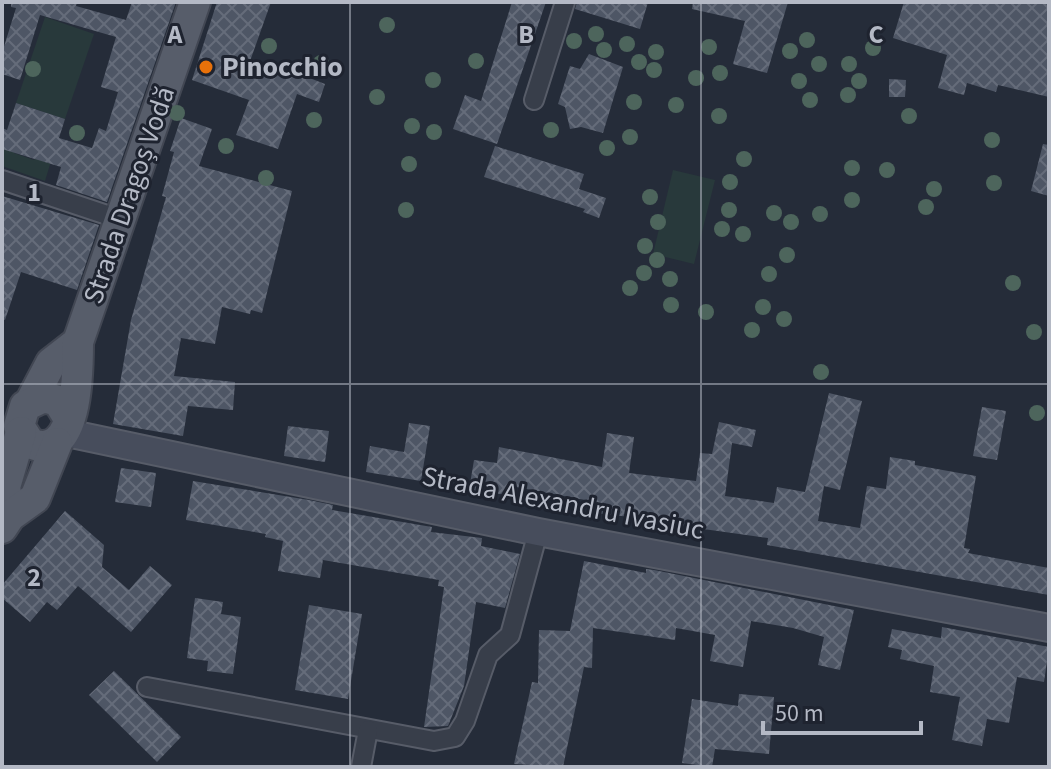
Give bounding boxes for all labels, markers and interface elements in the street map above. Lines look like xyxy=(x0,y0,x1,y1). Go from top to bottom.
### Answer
text: A xyxy=(167,16,184,53)
text: B xyxy=(518,16,534,53)
text: C xyxy=(868,16,884,53)
place label: Pinocchio xyxy=(222,47,343,87)
marker: Pinocchio xyxy=(197,58,215,76)
street label: Strada Dragoș Vodă xyxy=(73,81,185,309)
text: 1 xyxy=(27,174,41,211)
street label: Strada Alexandru Ivasiuc xyxy=(419,456,708,550)
text: 2 xyxy=(27,559,41,596)
scale bar xyxy=(763,685,921,735)
text: 50 m xyxy=(775,696,824,731)

